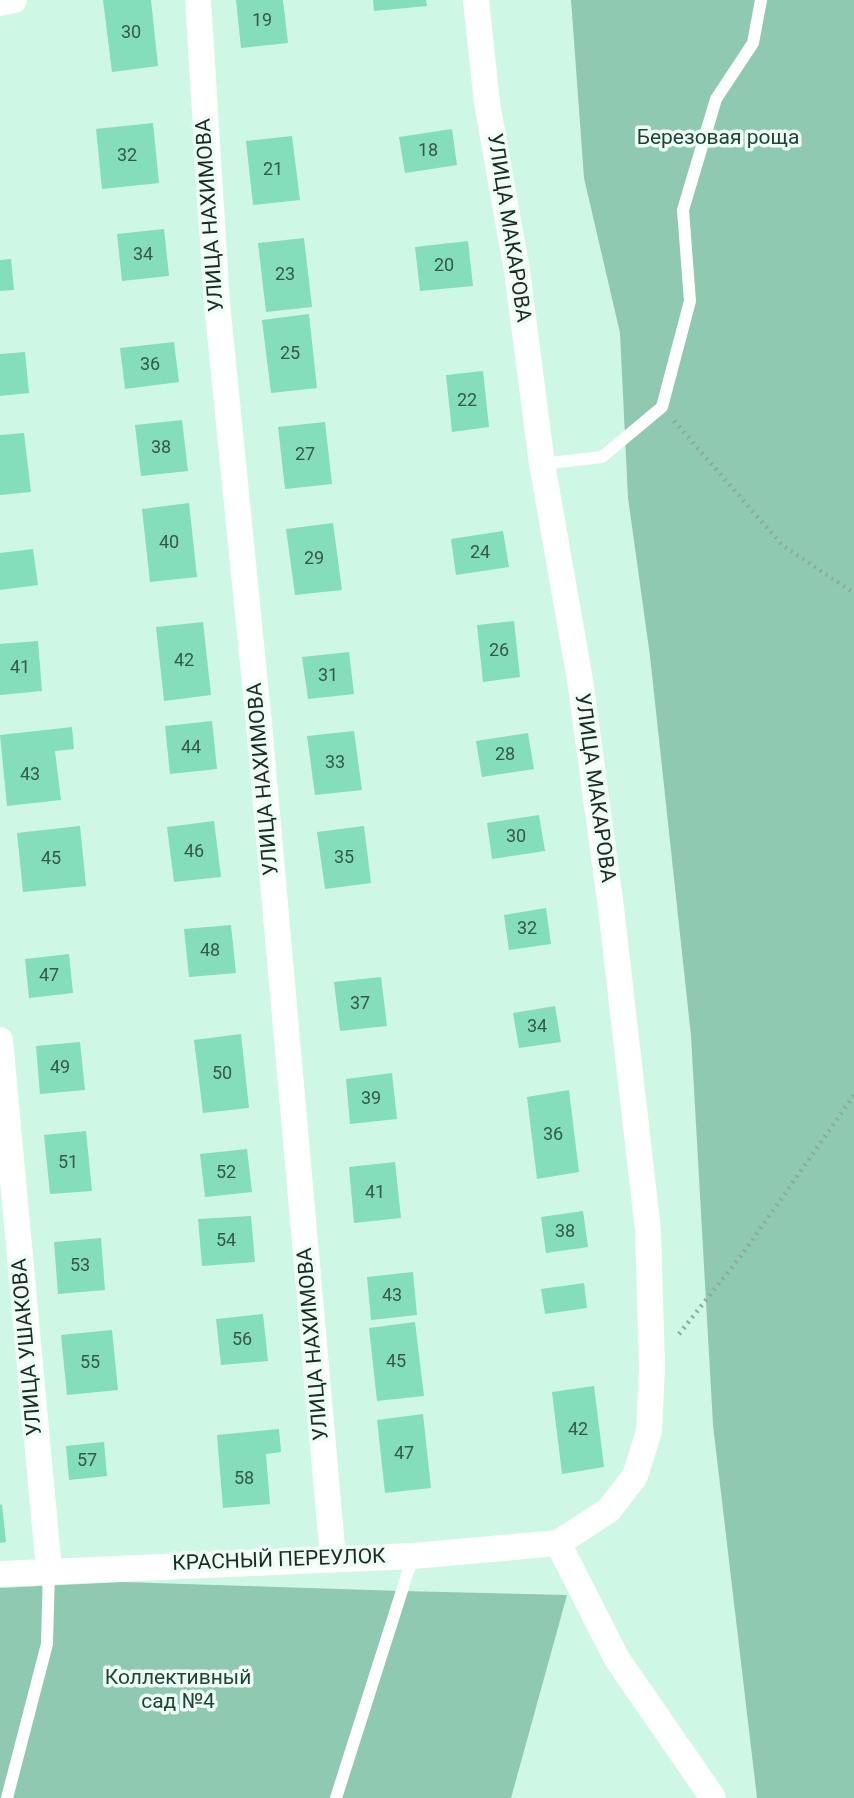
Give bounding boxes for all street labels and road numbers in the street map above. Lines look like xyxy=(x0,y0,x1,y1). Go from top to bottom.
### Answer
street label: УЛИЦА НАХИМОВА xyxy=(192,118,230,312)
street label: УЛИЦА МАКАРОВА xyxy=(481,132,535,324)
street label: УЛИЦА НАХИМОВА xyxy=(243,682,285,876)
street label: УЛИЦА МАКАРОВА xyxy=(568,692,620,884)
street label: УЛИЦА НАХИМОВА xyxy=(293,1247,335,1441)
street label: УЛИЦА УШАКОВА xyxy=(8,1257,48,1437)
street label: КРАСНЫЙ ПЕРЕУЛОК xyxy=(172,1545,386,1577)

